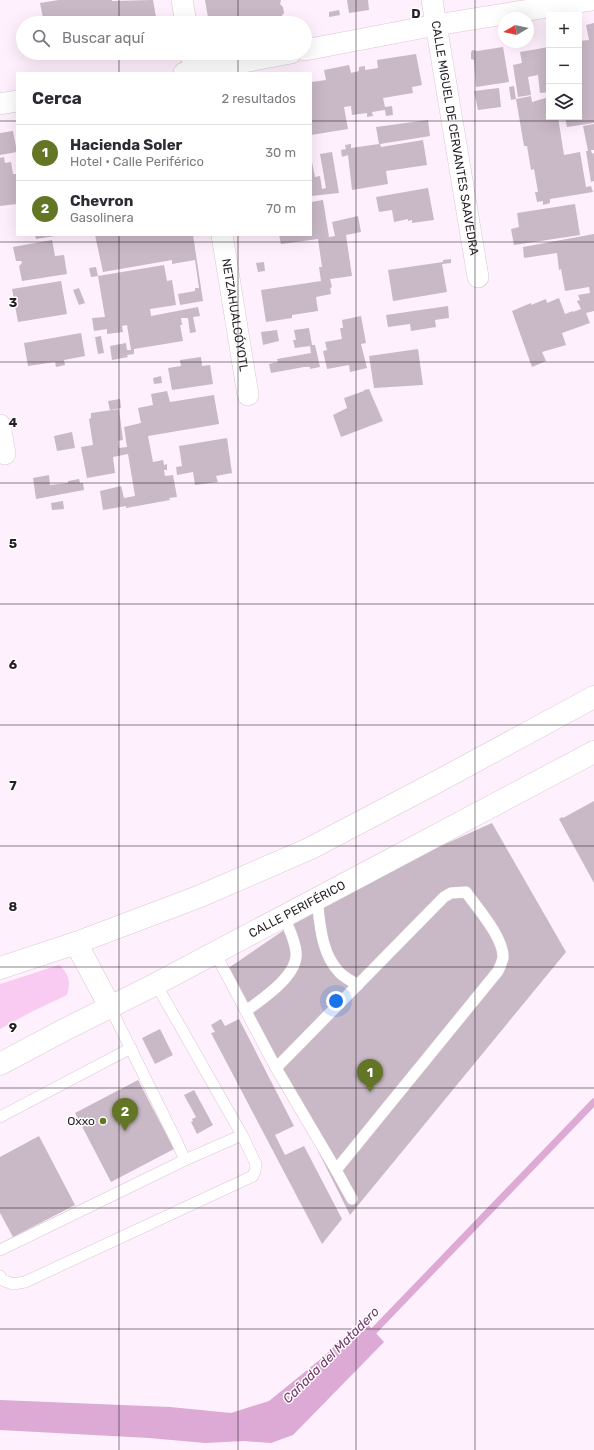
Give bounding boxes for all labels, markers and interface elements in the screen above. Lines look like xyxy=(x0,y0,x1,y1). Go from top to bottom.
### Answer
text: D xyxy=(411,6,421,21)
north arrow xyxy=(498,12,534,48)
map controls xyxy=(546,12,582,120)
button: + xyxy=(546,12,582,48)
search box xyxy=(16,16,312,60)
street label: CALLE MIGUEL DE CERVANTES SAAVEDRA xyxy=(429,20,481,257)
icon: search xyxy=(30,27,52,49)
text: Buscar aquí xyxy=(62,29,144,47)
button: − xyxy=(546,48,582,84)
button: layers xyxy=(546,84,582,120)
text: Cerca xyxy=(32,88,82,108)
text: 2 resultados xyxy=(221,91,296,106)
text: Hacienda Soler xyxy=(70,136,182,154)
text: 1 xyxy=(42,145,48,160)
text: 30 m xyxy=(265,145,296,160)
text: Hotel · Calle Periférico xyxy=(70,154,204,169)
text: Chevron xyxy=(70,192,133,210)
text: 2 xyxy=(41,201,49,216)
text: 70 m xyxy=(266,201,296,216)
text: Gasolinera xyxy=(70,210,134,225)
street label: NETZAHUALCÓYOTL xyxy=(219,257,251,373)
text: 3 xyxy=(9,295,18,310)
text: 4 xyxy=(9,415,18,430)
text: 5 xyxy=(9,536,17,551)
text: 6 xyxy=(9,657,18,672)
text: 7 xyxy=(9,778,17,793)
street label: CALLE PERIFÉRICO xyxy=(246,878,348,941)
text: 8 xyxy=(9,899,18,914)
your location xyxy=(326,991,346,1011)
text: 9 xyxy=(9,1020,17,1035)
pin: 1 xyxy=(357,1059,383,1092)
pin: 2 xyxy=(112,1098,138,1131)
place label: Oxxo xyxy=(67,1114,95,1128)
marker: Oxxo xyxy=(98,1116,108,1126)
water label: Cañada del Matadero xyxy=(280,1304,382,1406)

